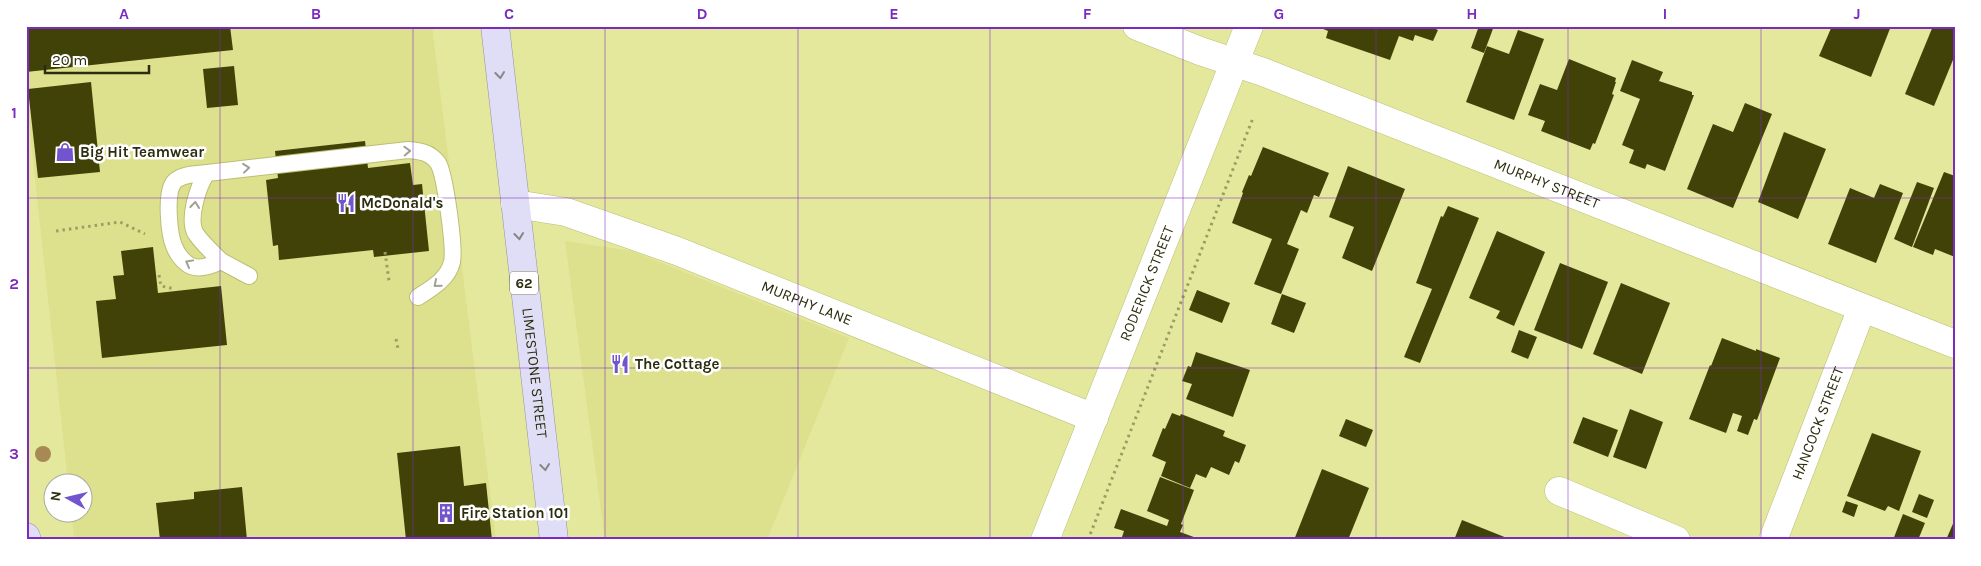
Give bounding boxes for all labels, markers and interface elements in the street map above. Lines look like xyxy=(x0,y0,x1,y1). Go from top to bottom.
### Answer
text: A xyxy=(119,4,129,23)
text: B xyxy=(311,4,321,23)
text: C xyxy=(504,4,514,23)
text: D xyxy=(697,4,708,23)
text: E xyxy=(889,4,899,23)
text: F xyxy=(1083,4,1092,23)
text: G xyxy=(1274,4,1284,23)
text: H xyxy=(1466,4,1478,23)
text: I xyxy=(1663,4,1667,23)
text: J xyxy=(1853,4,1861,23)
scale bar xyxy=(45,42,149,74)
text: 20 m xyxy=(52,51,87,69)
one-way arrow xyxy=(494,71,505,79)
text: 1 xyxy=(11,103,17,122)
shop icon: Big Hit Teamwear xyxy=(54,141,76,163)
place label: Big Hit Teamwear xyxy=(80,143,204,161)
one-way arrow xyxy=(403,145,411,156)
street label: MURPHY STREET xyxy=(1491,155,1603,213)
one-way arrow xyxy=(242,163,250,174)
restaurant icon: McDonald's xyxy=(335,192,357,214)
place label: McDonald's xyxy=(361,194,443,212)
one-way arrow xyxy=(189,201,200,209)
street label: RODERICK STREET xyxy=(1116,223,1178,344)
one-way arrow xyxy=(513,232,524,240)
one-way arrow xyxy=(185,259,194,269)
road number: 62 xyxy=(510,272,538,294)
text: 2 xyxy=(9,274,19,293)
street label: MURPHY LANE xyxy=(759,277,855,329)
one-way arrow xyxy=(433,278,442,287)
street label: LIMESTONE STREET xyxy=(518,307,551,439)
restaurant icon: The Cottage xyxy=(609,353,631,375)
place label: The Cottage xyxy=(635,355,719,373)
street label: HANCOCK STREET xyxy=(1788,364,1848,482)
text: 3 xyxy=(9,444,19,463)
one-way arrow xyxy=(539,463,550,471)
north arrow xyxy=(42,474,92,524)
text: N xyxy=(47,490,65,502)
building icon: Fire Station 101 xyxy=(435,502,457,524)
place label: Fire Station 101 xyxy=(461,504,569,522)

